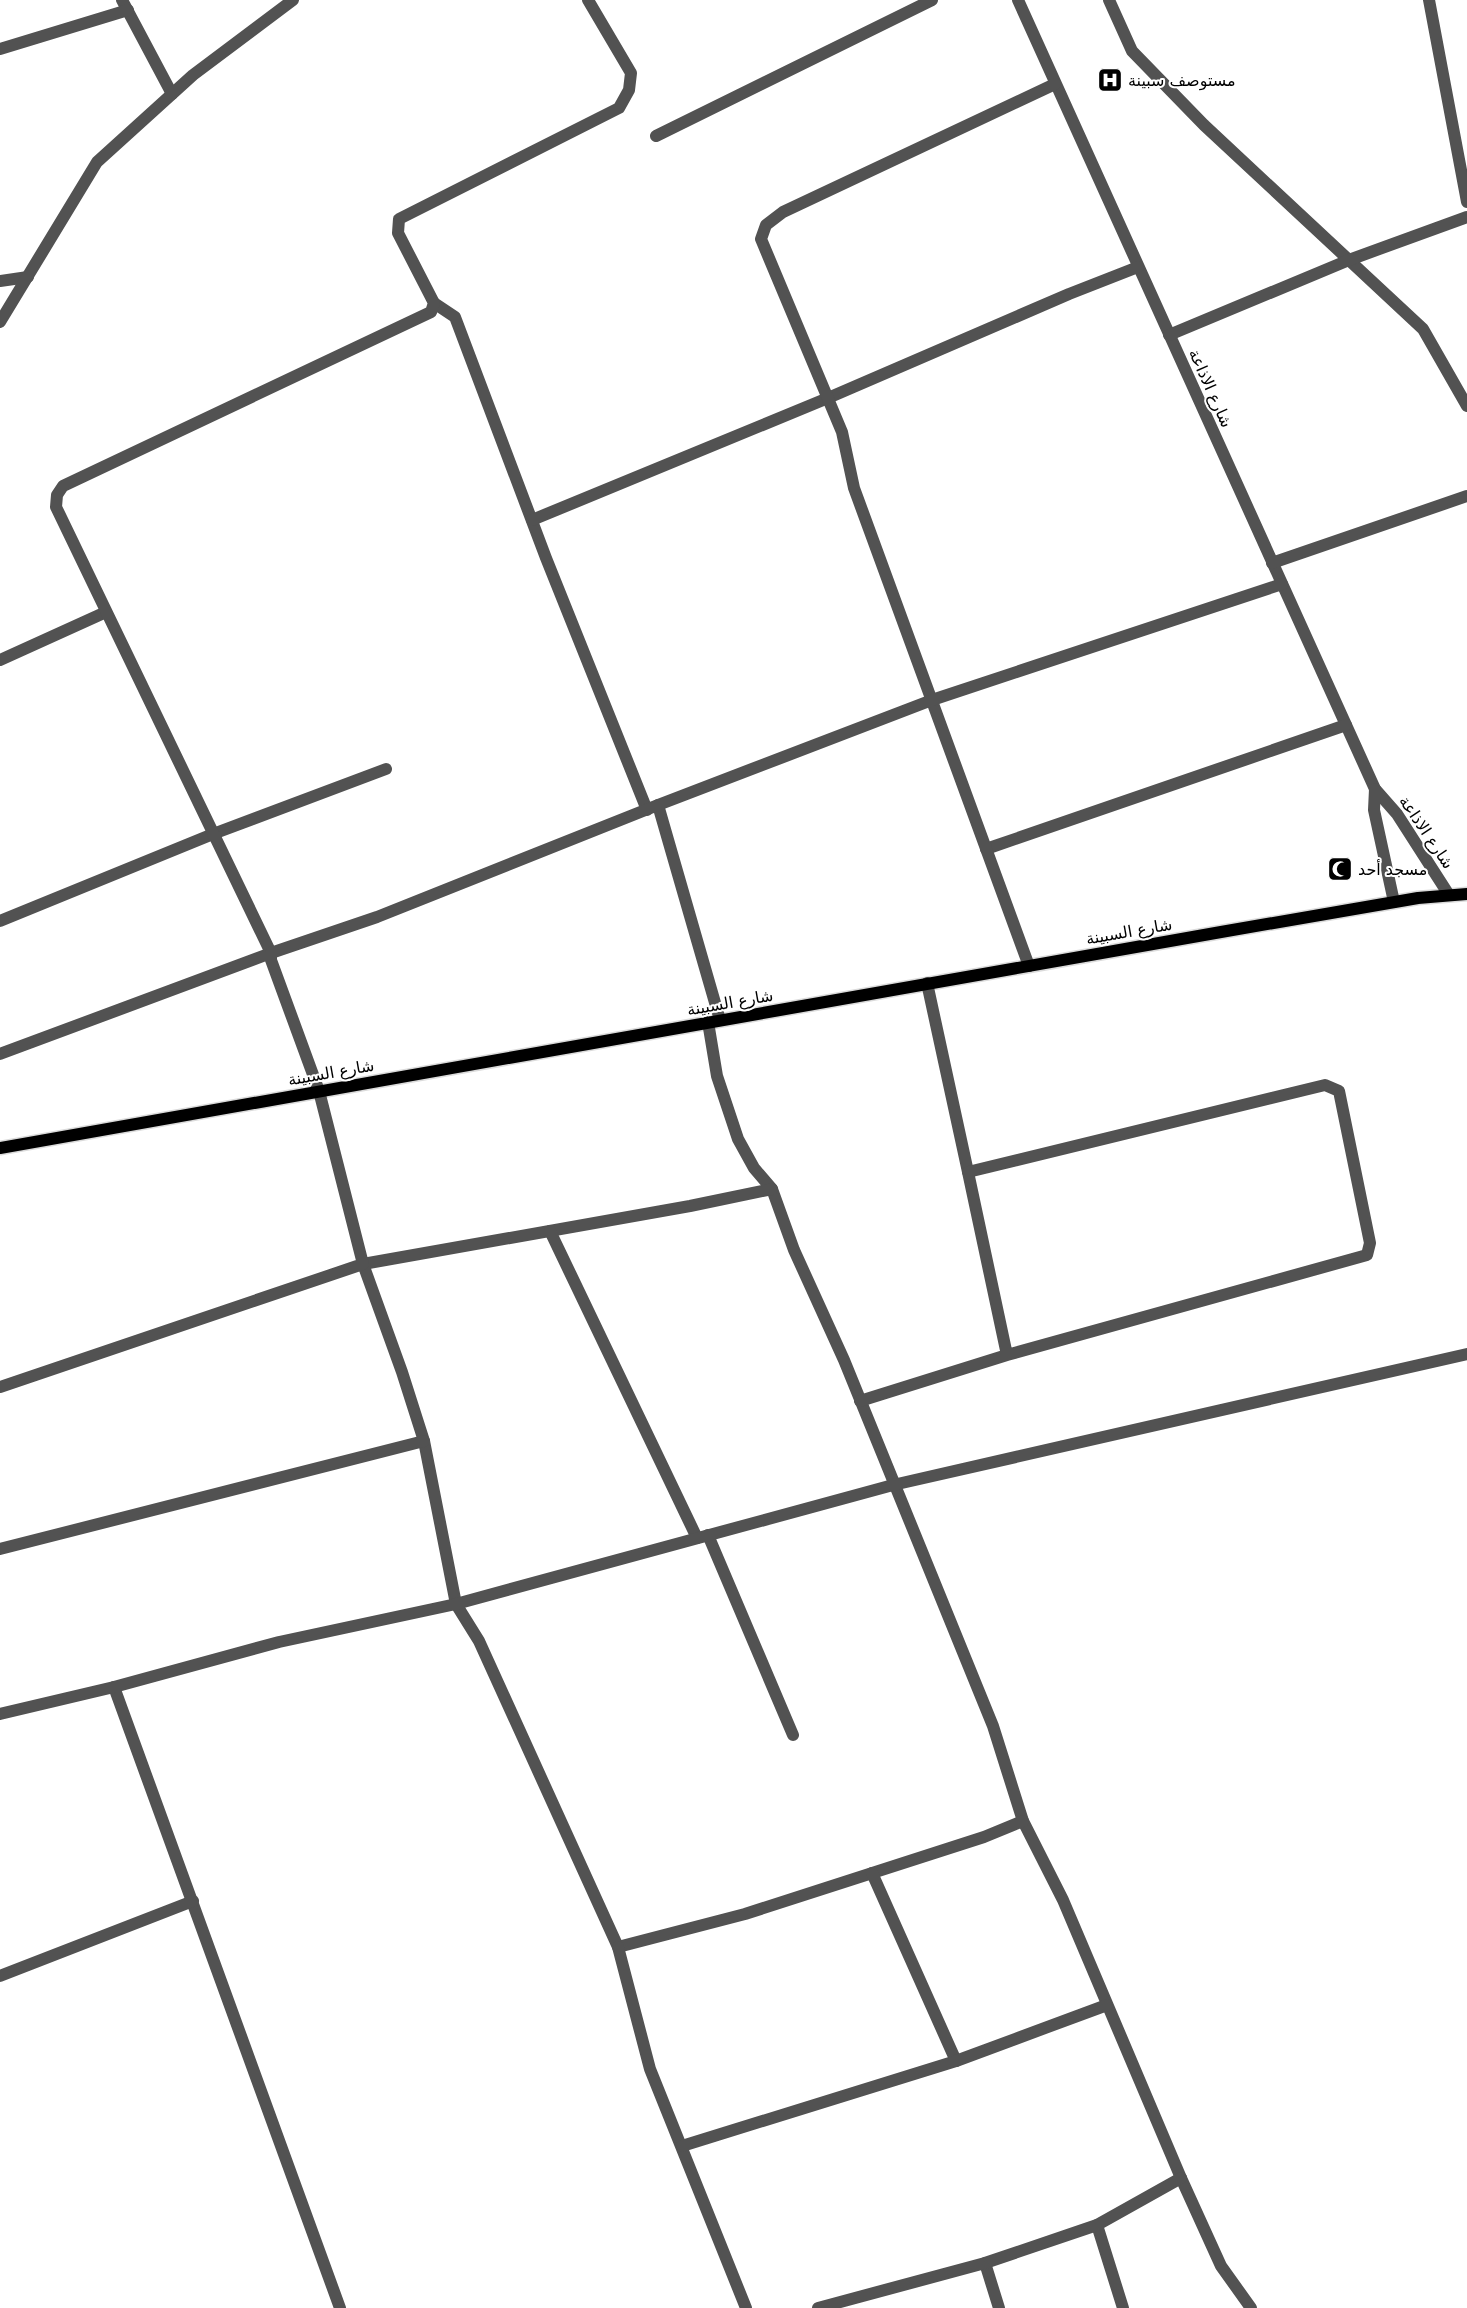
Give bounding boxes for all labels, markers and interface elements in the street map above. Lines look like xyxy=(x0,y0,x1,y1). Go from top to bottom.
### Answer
hospital icon: مستوصف سبينة xyxy=(1097,67,1123,93)
place label: مستوصف سبينة xyxy=(1128,71,1236,91)
street label: شارع الاذاعة xyxy=(1184,346,1236,431)
street label: شارع الاذاعة xyxy=(1394,792,1458,873)
mosque icon: مسجد أحد xyxy=(1327,856,1353,882)
place label: مسجد أحد xyxy=(1358,859,1427,879)
street label: شارع السبينة xyxy=(1084,915,1174,949)
street label: شارع السبينة xyxy=(685,986,775,1020)
street label: شارع السبينة xyxy=(286,1056,376,1090)

